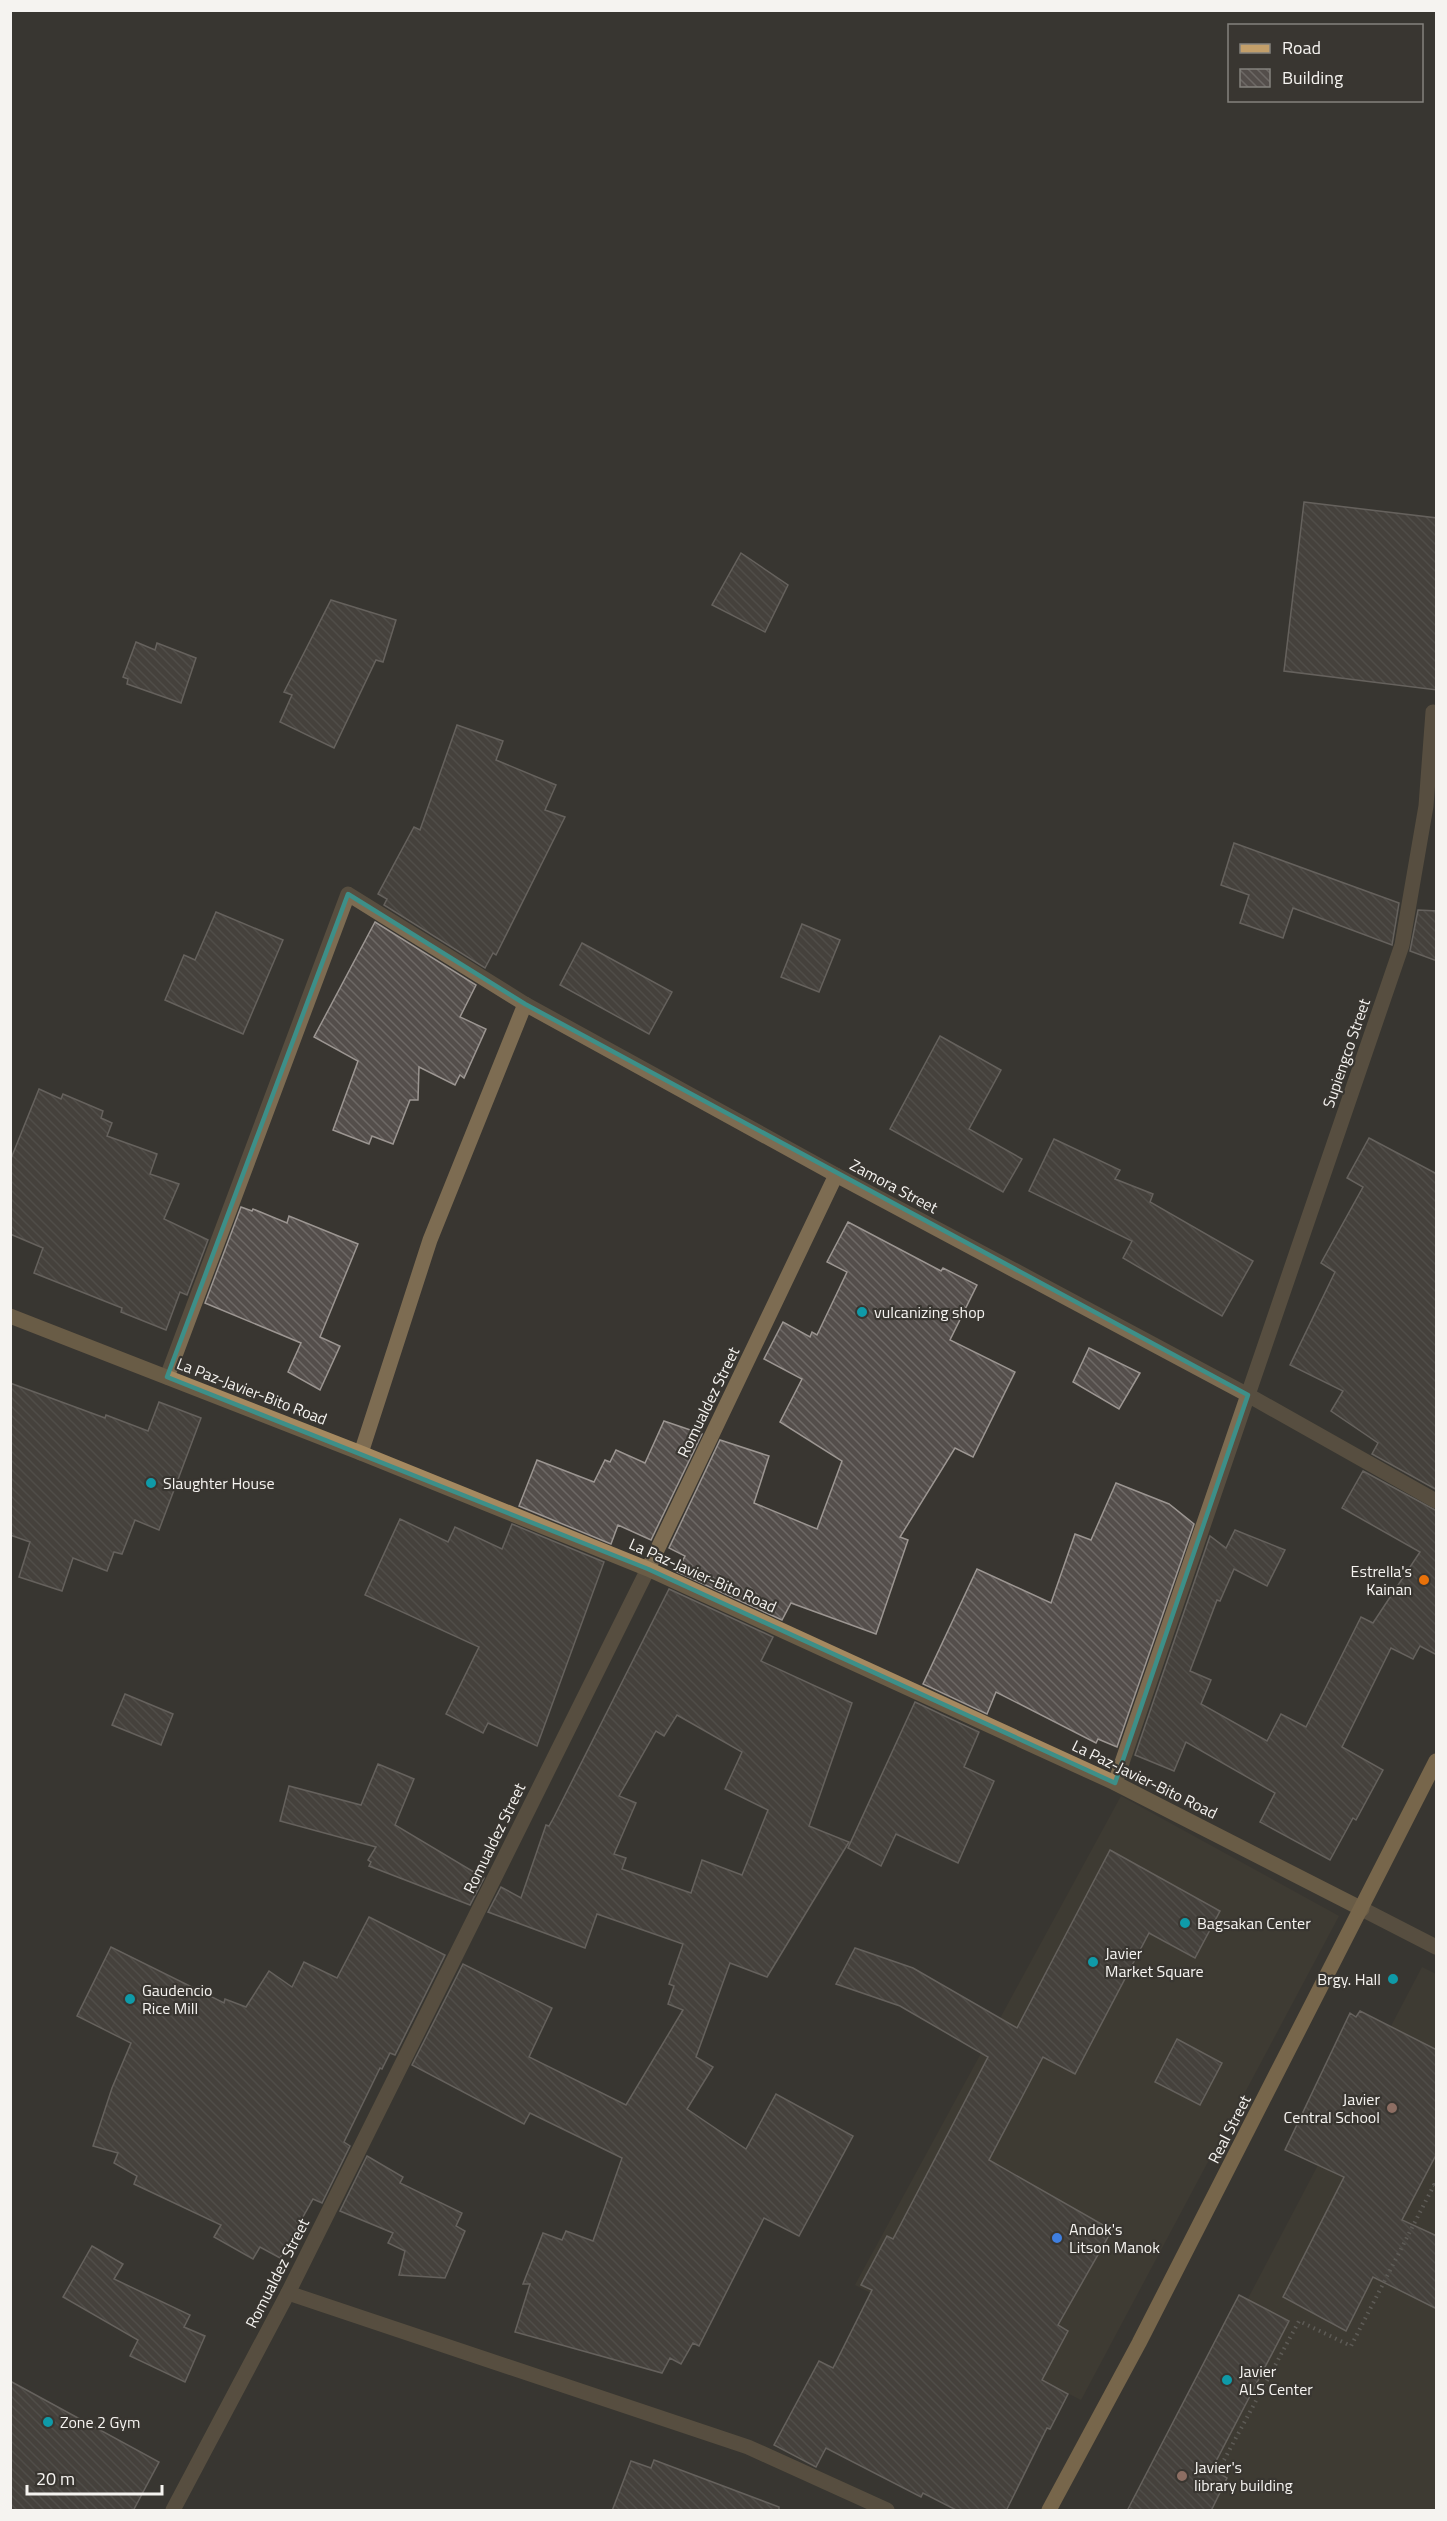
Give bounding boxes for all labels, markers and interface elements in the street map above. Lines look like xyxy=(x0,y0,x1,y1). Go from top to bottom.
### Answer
legend xyxy=(1228,24,1423,102)
text: Road xyxy=(1282,34,1321,61)
text: Building xyxy=(1282,64,1343,91)
street label: Supiengco Street xyxy=(1316,995,1376,1111)
street label: Zamora Street xyxy=(846,1153,943,1219)
place label: vulcanizing shop xyxy=(874,1300,985,1324)
marker: vulcanizing shop xyxy=(855,1305,869,1319)
street label: Romualdez Street xyxy=(671,1342,745,1461)
street label: La Paz-Javier-Bito Road xyxy=(173,1351,331,1431)
place label: Slaughter House xyxy=(163,1471,275,1495)
marker: Slaughter House xyxy=(144,1476,158,1490)
street label: La Paz-Javier-Bito Road xyxy=(625,1532,781,1618)
place label: Estrella's Kainan xyxy=(1351,1559,1412,1601)
marker: Estrella's Kainan xyxy=(1417,1573,1431,1587)
street label: La Paz-Javier-Bito Road xyxy=(1068,1733,1222,1825)
street label: Romualdez Street xyxy=(457,1778,531,1897)
place label: Bagsakan Center xyxy=(1197,1911,1311,1935)
marker: Bagsakan Center xyxy=(1178,1916,1192,1930)
place label: Javier Market Square xyxy=(1105,1941,1204,1983)
marker: Javier Market Square xyxy=(1086,1955,1100,1969)
place label: Brgy. Hall xyxy=(1317,1967,1381,1991)
marker: Brgy. Hall xyxy=(1386,1972,1400,1986)
place label: Gaudencio Rice Mill xyxy=(142,1978,212,2020)
marker: Gaudencio Rice Mill xyxy=(123,1992,137,2006)
place label: Javier Central School xyxy=(1284,2087,1380,2129)
street label: Real Street xyxy=(1201,2090,1257,2168)
marker: Javier Central School xyxy=(1385,2101,1399,2115)
street label: Romualdez Street xyxy=(239,2214,315,2332)
place label: Andok's Litson Manok xyxy=(1069,2217,1160,2259)
marker: Andok's Litson Manok xyxy=(1050,2231,1064,2245)
place label: Javier ALS Center xyxy=(1239,2359,1313,2401)
marker: Javier ALS Center xyxy=(1220,2373,1234,2387)
place label: Zone 2 Gym xyxy=(60,2410,140,2434)
marker: Zone 2 Gym xyxy=(41,2415,55,2429)
place label: Javier's library building xyxy=(1194,2455,1293,2497)
scale bar xyxy=(27,2458,162,2496)
text: 20 m xyxy=(36,2465,75,2492)
marker: Javier's library building xyxy=(1175,2469,1189,2483)

